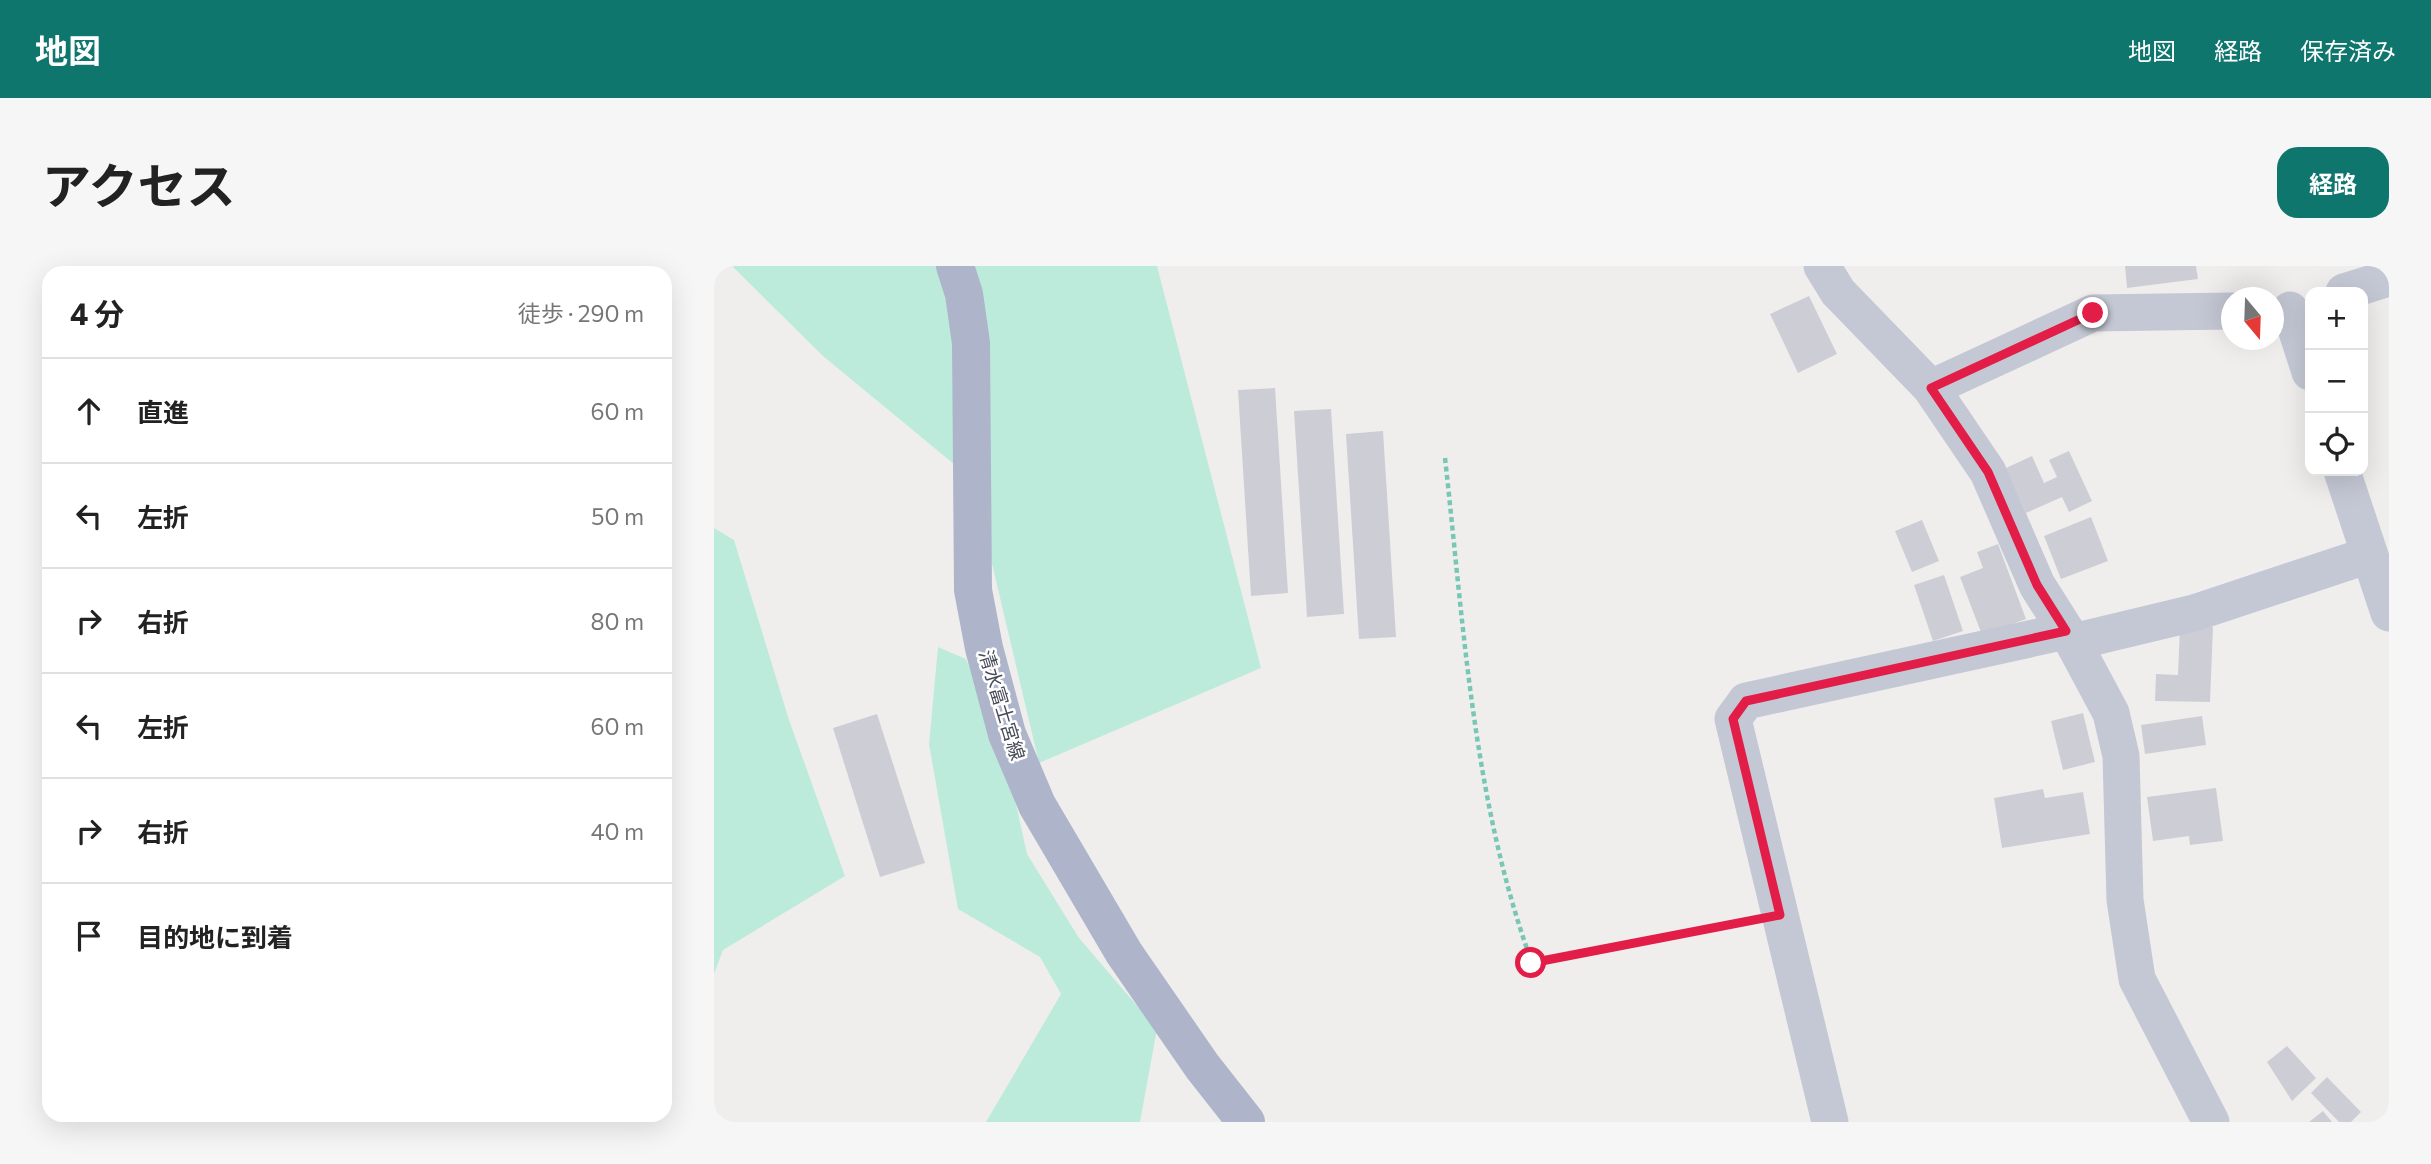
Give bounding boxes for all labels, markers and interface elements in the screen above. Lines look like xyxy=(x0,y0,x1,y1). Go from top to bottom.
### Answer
text: 地図 xyxy=(35,29,101,70)
text: 地図 xyxy=(2128,36,2176,65)
text: 経路 xyxy=(2214,36,2262,65)
text: 保存済み xyxy=(2300,36,2396,65)
button: 経路 xyxy=(2277,147,2389,218)
text: アクセス xyxy=(42,154,236,214)
north arrow xyxy=(2221,287,2284,350)
map controls xyxy=(2305,287,2368,476)
button: + xyxy=(2305,287,2368,350)
text: 4 分 xyxy=(70,294,124,331)
route end xyxy=(2077,297,2108,328)
text: 徒歩 · 290 m xyxy=(518,299,644,327)
button: − xyxy=(2305,350,2368,413)
icon: ahead xyxy=(70,392,108,430)
text: 直進 xyxy=(137,396,189,427)
text: 60 m xyxy=(591,397,644,425)
button: locate xyxy=(2305,413,2368,476)
icon: left xyxy=(70,497,108,535)
text: 左折 xyxy=(137,501,189,532)
text: 50 m xyxy=(591,502,644,530)
icon: right xyxy=(70,602,108,640)
text: 右折 xyxy=(137,606,189,637)
text: 80 m xyxy=(591,607,644,635)
street label: 清水富士宮線 xyxy=(975,647,1030,763)
icon: left xyxy=(70,707,108,745)
text: 左折 xyxy=(137,711,189,742)
text: 60 m xyxy=(591,712,644,740)
icon: right xyxy=(70,812,108,850)
text: 右折 xyxy=(137,816,189,847)
text: 40 m xyxy=(591,817,644,845)
icon: arrive xyxy=(70,917,108,955)
text: 目的地に到着 xyxy=(137,921,293,952)
route start xyxy=(1515,947,1546,978)

